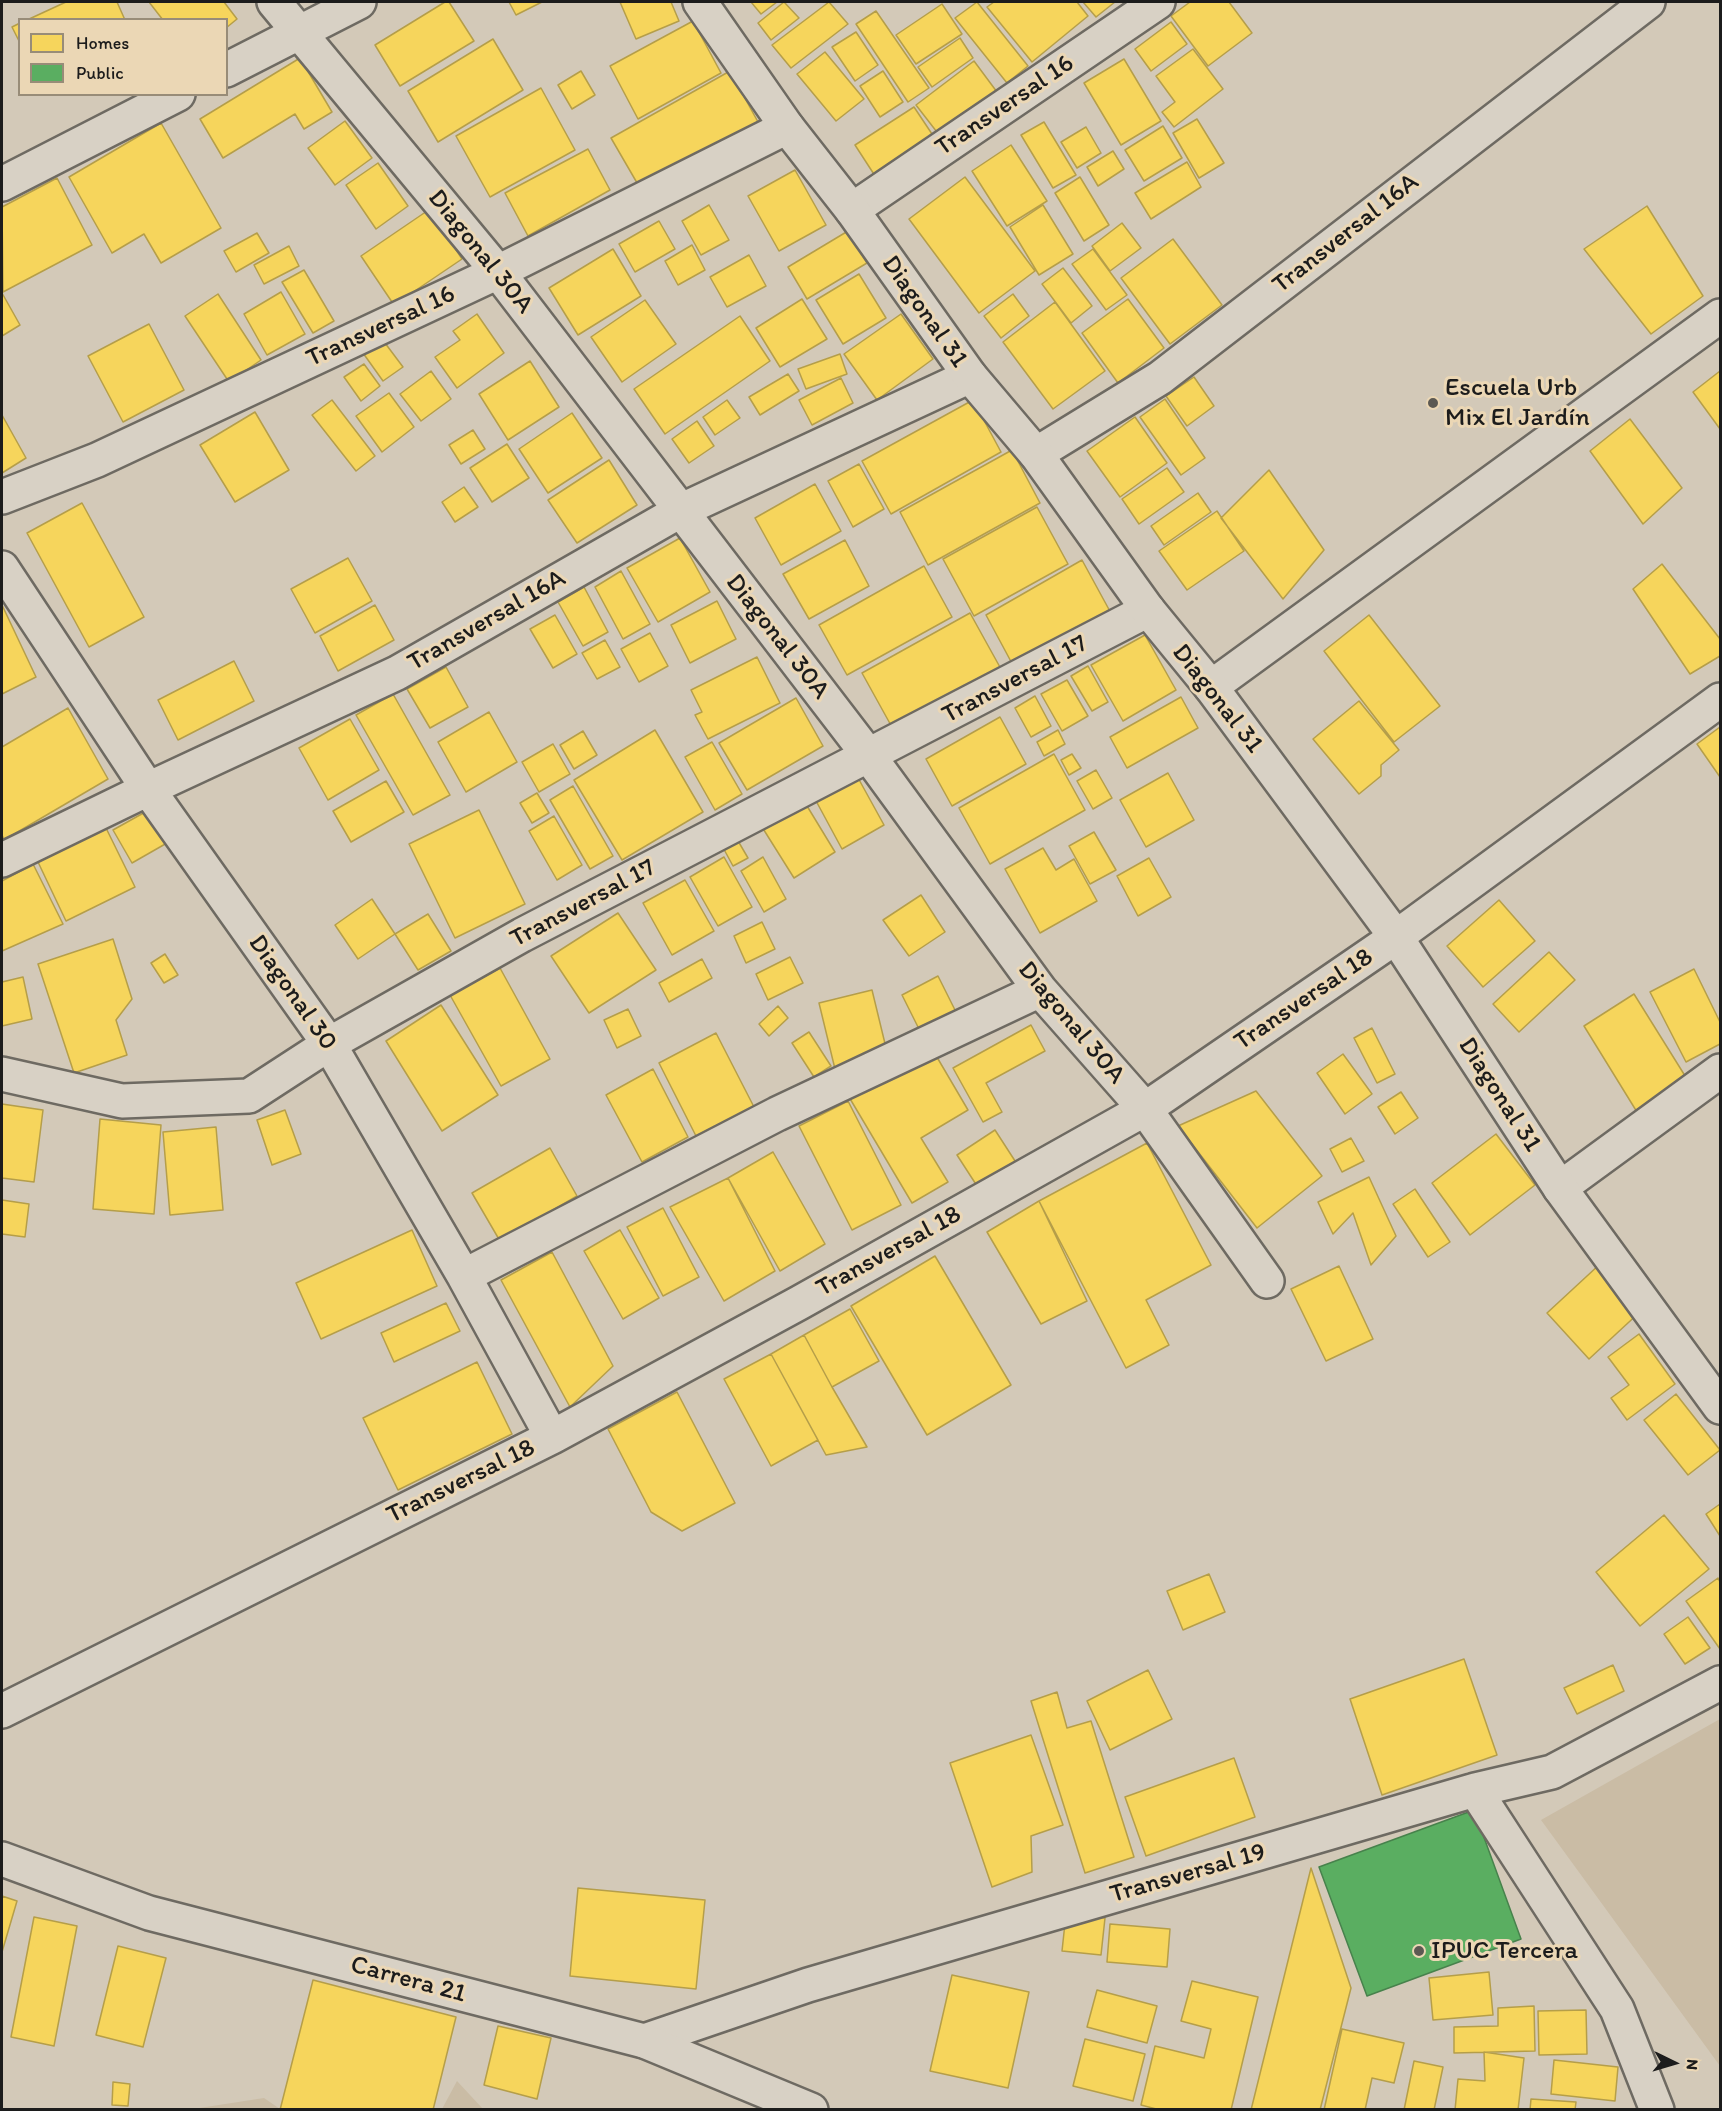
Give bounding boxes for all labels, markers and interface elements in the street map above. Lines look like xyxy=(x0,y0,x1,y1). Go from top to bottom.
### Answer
legend xyxy=(18,18,228,96)
text: Homes xyxy=(76,32,129,54)
street label: Transversal 16 xyxy=(930,48,1080,164)
text: Public xyxy=(76,62,124,84)
street label: Transversal 16A xyxy=(1267,167,1425,301)
street label: Diagonal 30A xyxy=(420,184,540,320)
street label: Diagonal 31 xyxy=(874,250,974,374)
street label: Transversal 16 xyxy=(302,279,460,375)
place label: Escuela Urb Mix El Jardín xyxy=(1445,372,1590,434)
marker: Escuela Urb Mix El Jardín xyxy=(1426,396,1440,410)
street label: Transversal 16A xyxy=(402,563,572,679)
street label: Diagonal 30A xyxy=(718,568,836,706)
street label: Transversal 17 xyxy=(937,629,1093,731)
street label: Diagonal 31 xyxy=(1165,638,1269,760)
street label: Transversal 17 xyxy=(505,853,661,955)
street label: Diagonal 30 xyxy=(241,929,343,1057)
street label: Transversal 18 xyxy=(1229,942,1379,1058)
street label: Diagonal 30A xyxy=(1011,955,1131,1091)
street label: Diagonal 31 xyxy=(1451,1032,1547,1158)
street label: Transversal 18 xyxy=(811,1199,967,1305)
street label: Transversal 18 xyxy=(382,1433,540,1531)
street label: Transversal 19 xyxy=(1107,1837,1269,1911)
place label: IPUC Tercera xyxy=(1431,1935,1578,1967)
marker: IPUC Tercera xyxy=(1412,1944,1426,1958)
street label: Carrera 21 xyxy=(347,1950,469,2010)
north arrow xyxy=(1644,2033,1704,2093)
text: N xyxy=(1682,2058,1702,2071)

